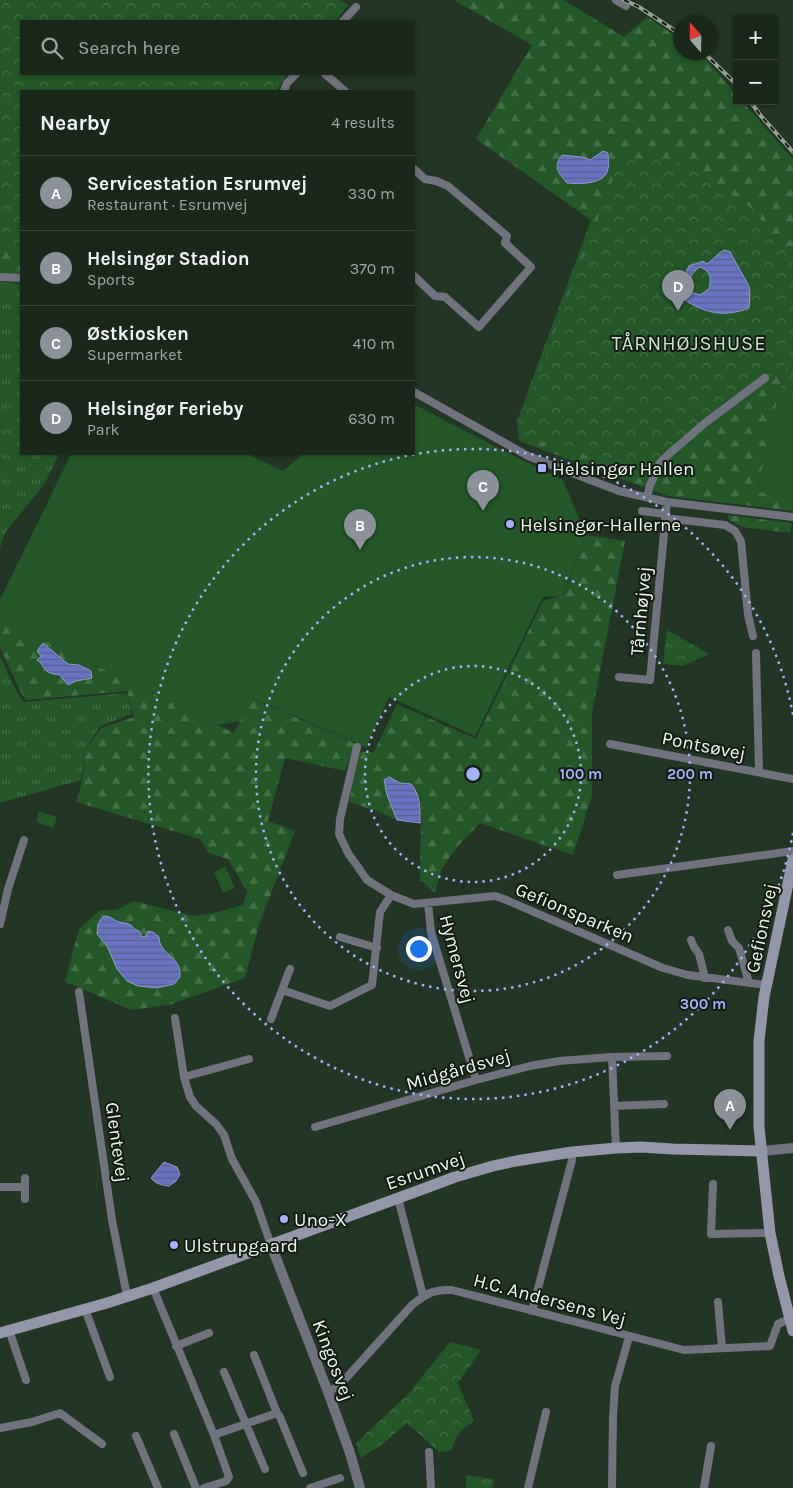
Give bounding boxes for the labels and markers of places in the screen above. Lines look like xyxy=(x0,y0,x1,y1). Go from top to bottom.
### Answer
pin: D xyxy=(662,270,694,311)
place label: Helsingør Hallen xyxy=(552,458,694,480)
marker: Helsingør Hallen xyxy=(536,462,548,474)
pin: C xyxy=(467,470,499,511)
pin: B xyxy=(344,509,376,550)
place label: Helsingør-Hallerne xyxy=(520,514,681,536)
marker: Helsingør-Hallerne xyxy=(504,518,516,530)
centre of rings xyxy=(464,765,482,783)
pin: A xyxy=(714,1089,746,1130)
place label: Uno-X xyxy=(294,1209,347,1231)
marker: Uno-X xyxy=(278,1213,290,1225)
place label: Ulstrupgaard xyxy=(184,1235,298,1257)
marker: Ulstrupgaard xyxy=(168,1239,180,1251)

